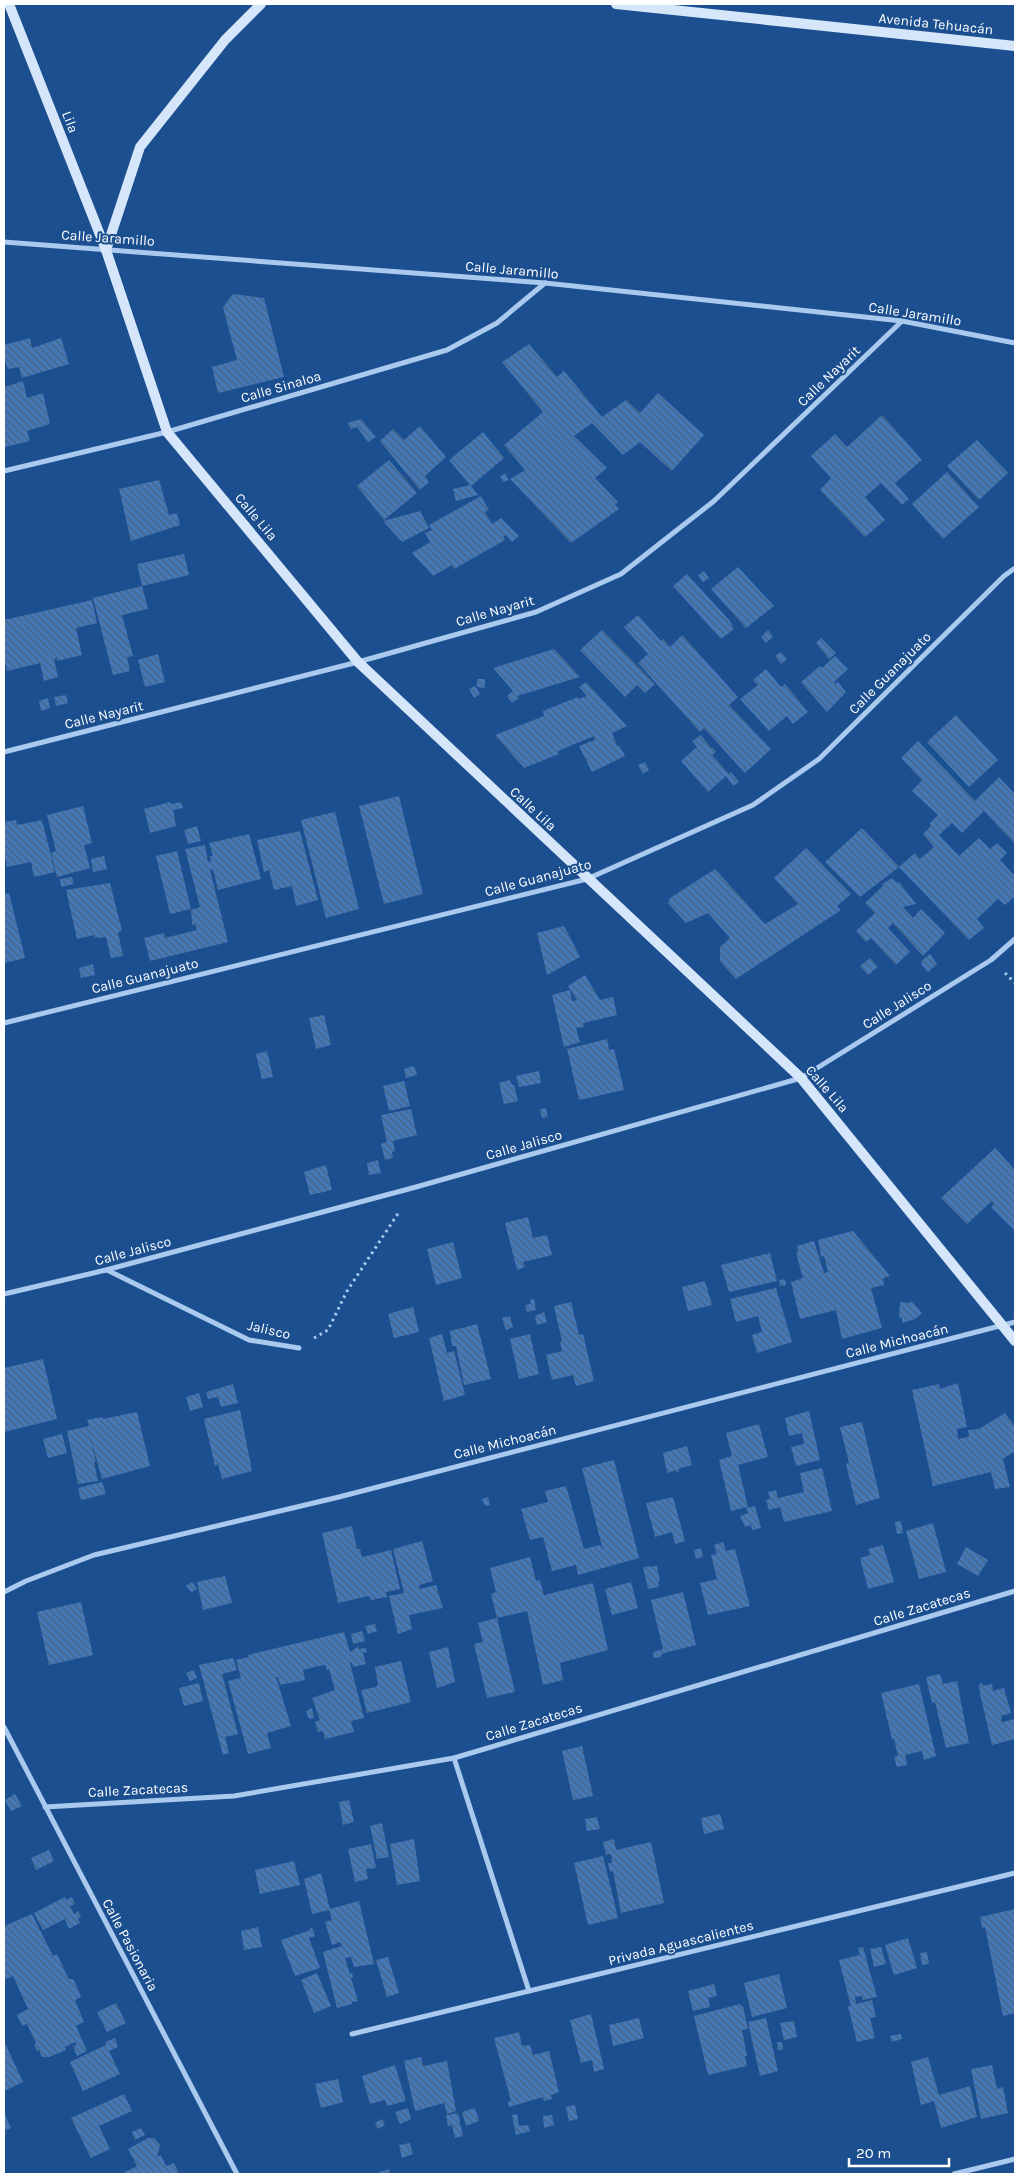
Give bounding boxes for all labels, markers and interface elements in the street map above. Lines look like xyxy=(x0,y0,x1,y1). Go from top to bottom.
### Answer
street label: Avenida Tehuacán xyxy=(878,10,994,38)
street label: Lila xyxy=(58,109,82,135)
street label: Calle Jaramillo xyxy=(61,226,155,250)
street label: Calle Jaramillo xyxy=(465,257,559,283)
street label: Calle Jaramillo xyxy=(867,298,963,330)
street label: Calle Nayarit xyxy=(794,342,864,410)
street label: Calle Sinaloa xyxy=(239,367,323,407)
street label: Calle Lila xyxy=(231,490,281,544)
street label: Calle Nayarit xyxy=(454,592,536,630)
street label: Calle Guanajuato xyxy=(845,628,935,718)
street label: Calle Nayarit xyxy=(63,697,145,733)
street label: Calle Lila xyxy=(506,783,560,835)
street label: Calle Guanajuato xyxy=(483,856,593,900)
street label: Calle Guanajuato xyxy=(90,955,200,997)
street label: Calle Jalisco xyxy=(859,977,935,1033)
street label: Calle Lila xyxy=(802,1062,852,1116)
street label: Calle Jalisco xyxy=(484,1126,564,1164)
street label: Calle Jalisco xyxy=(93,1233,173,1269)
street label: Jalisco xyxy=(246,1317,292,1343)
street label: Calle Michoacán xyxy=(844,1320,950,1362)
street label: Calle Michoacán xyxy=(452,1421,558,1463)
street label: Calle Zacatecas xyxy=(872,1584,972,1630)
street label: Calle Zacatecas xyxy=(484,1699,584,1745)
street label: Calle Zacatecas xyxy=(87,1779,189,1801)
street label: Calle Pasionaria xyxy=(98,1896,162,1994)
street label: Privada Aguascalientes xyxy=(607,1917,755,1969)
scale bar xyxy=(849,2136,949,2168)
text: 20 m xyxy=(856,2144,891,2162)

